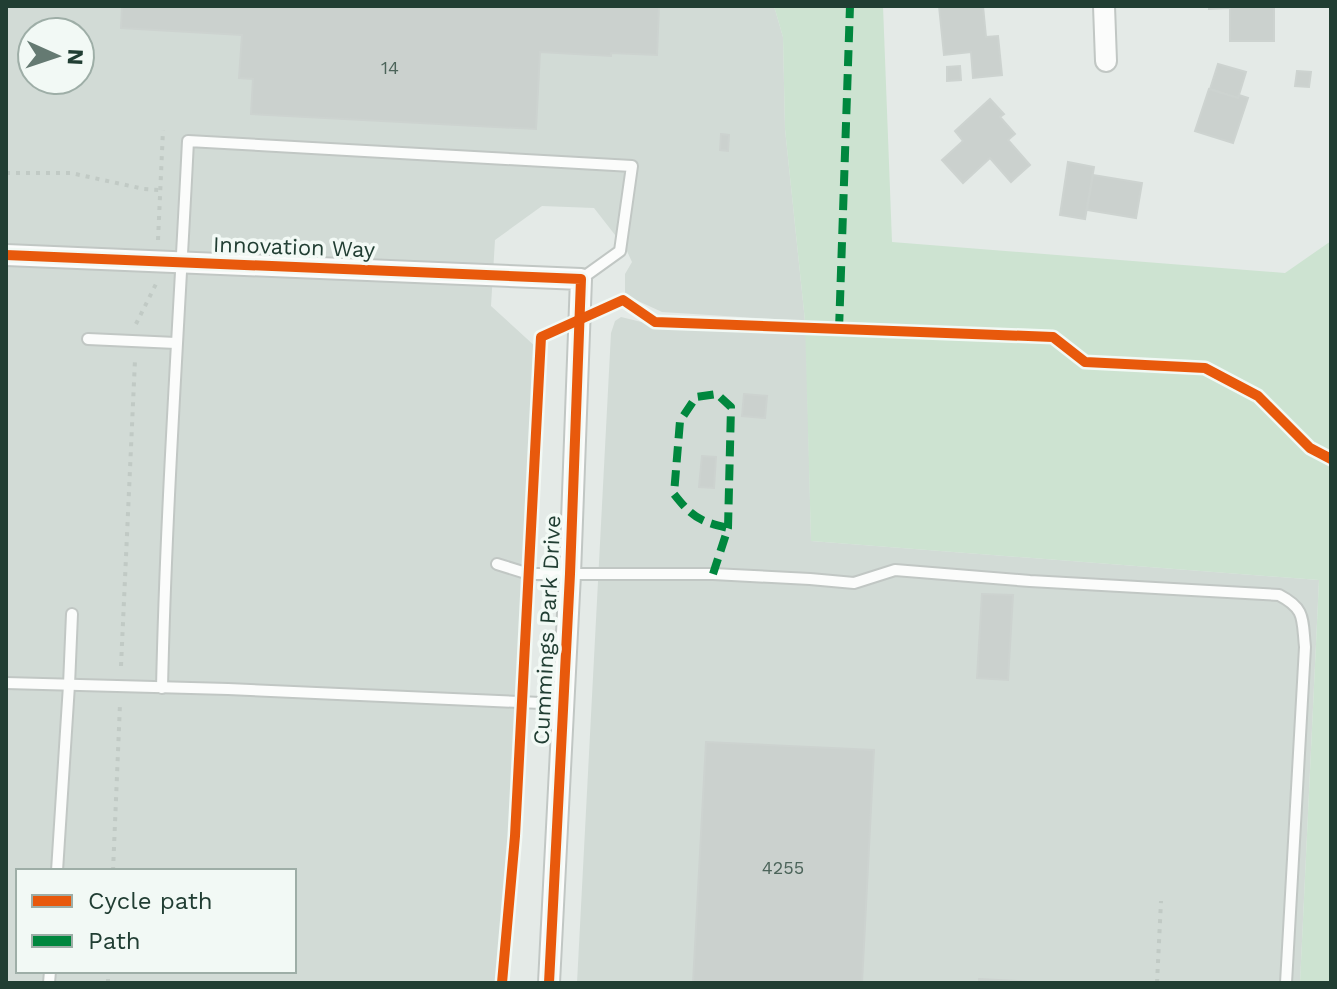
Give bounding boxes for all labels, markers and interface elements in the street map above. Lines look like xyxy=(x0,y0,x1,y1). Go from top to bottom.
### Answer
north arrow xyxy=(16,16,96,96)
text: N xyxy=(63,48,88,66)
house number: 14 xyxy=(381,57,399,78)
street label: Innovation Way xyxy=(212,232,376,262)
street label: Cummings Park Drive xyxy=(529,515,565,745)
house number: 4255 xyxy=(762,857,804,878)
legend xyxy=(16,869,296,973)
text: Cycle path xyxy=(88,887,213,915)
text: Path xyxy=(88,927,141,955)

